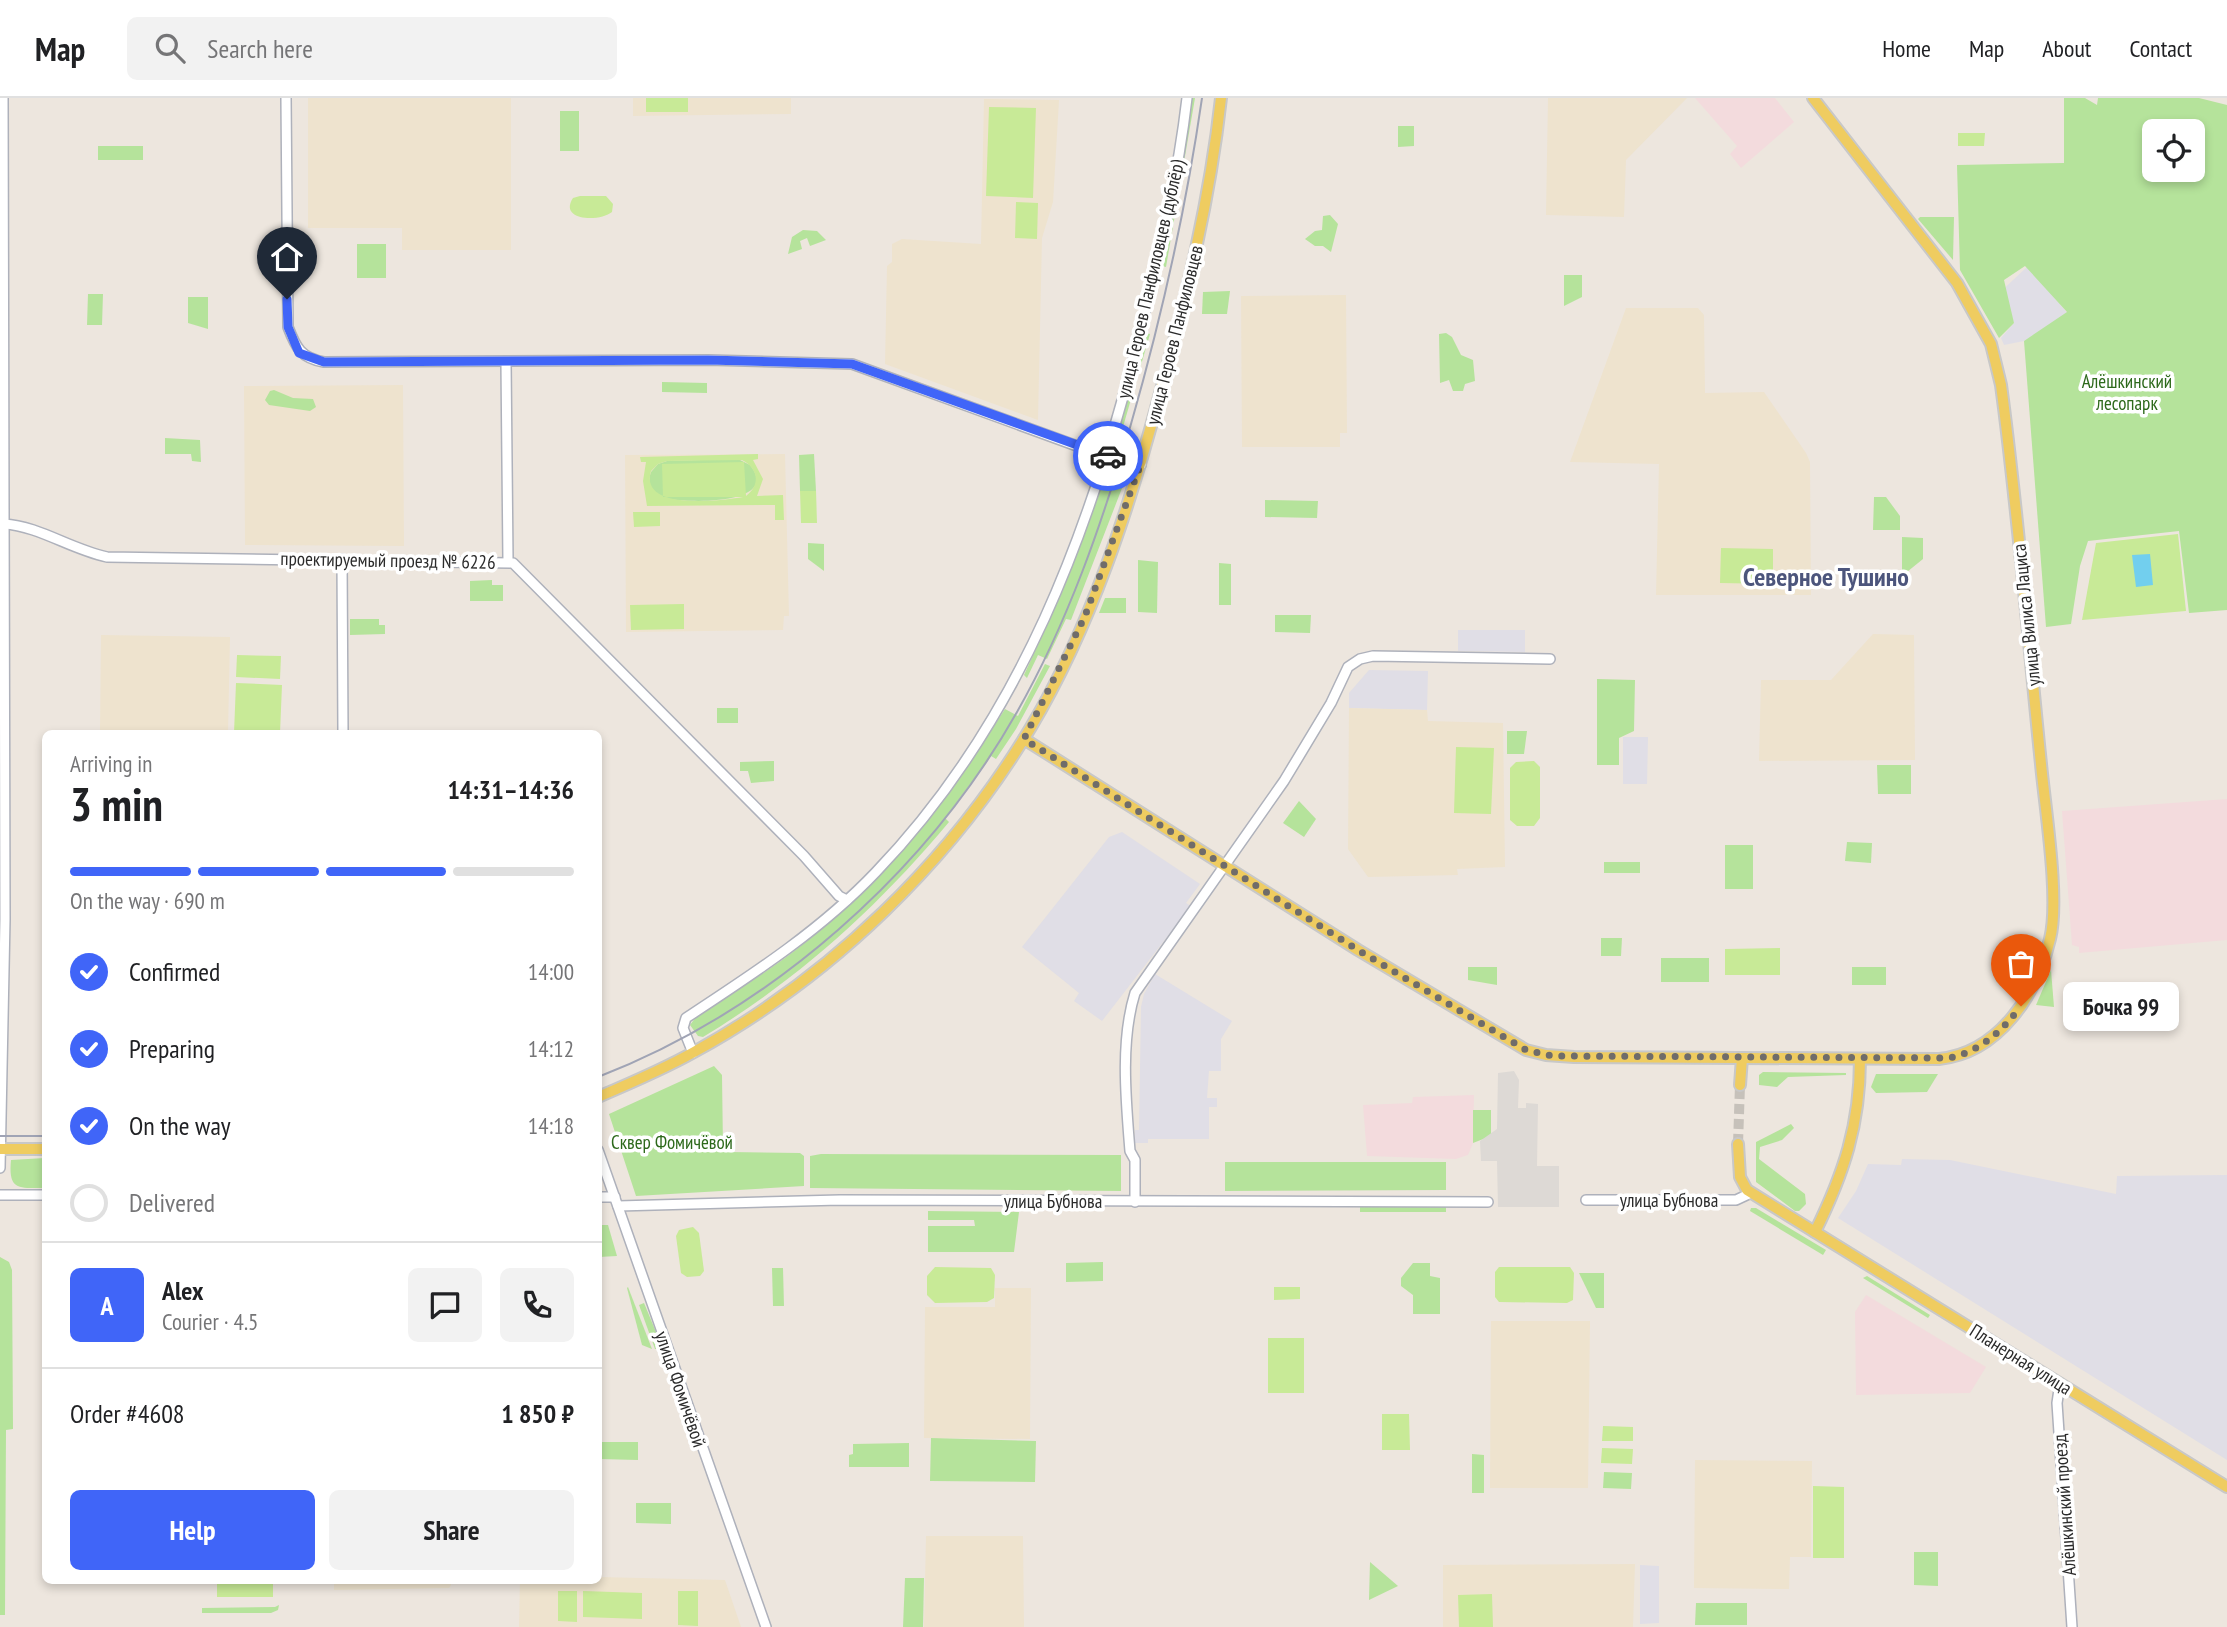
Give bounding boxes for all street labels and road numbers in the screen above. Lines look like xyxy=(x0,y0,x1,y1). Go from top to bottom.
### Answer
street label: улица Героев Панфиловцев (дублёр) xyxy=(1111,157,1189,401)
street label: улица Героев Панфиловцев xyxy=(1141,243,1207,427)
street label: улица Вилиса Лациса xyxy=(2007,543,2045,687)
street label: проектируемый проезд № 6226 xyxy=(280,546,496,574)
street label: улица Бубнова xyxy=(1620,1188,1718,1212)
street label: улица Бубнова xyxy=(1004,1189,1102,1213)
street label: Планерная улица xyxy=(1966,1318,2076,1400)
street label: улица Фомичёвой xyxy=(650,1328,712,1450)
street label: Алёшкинский проезд xyxy=(2047,1433,2081,1577)

